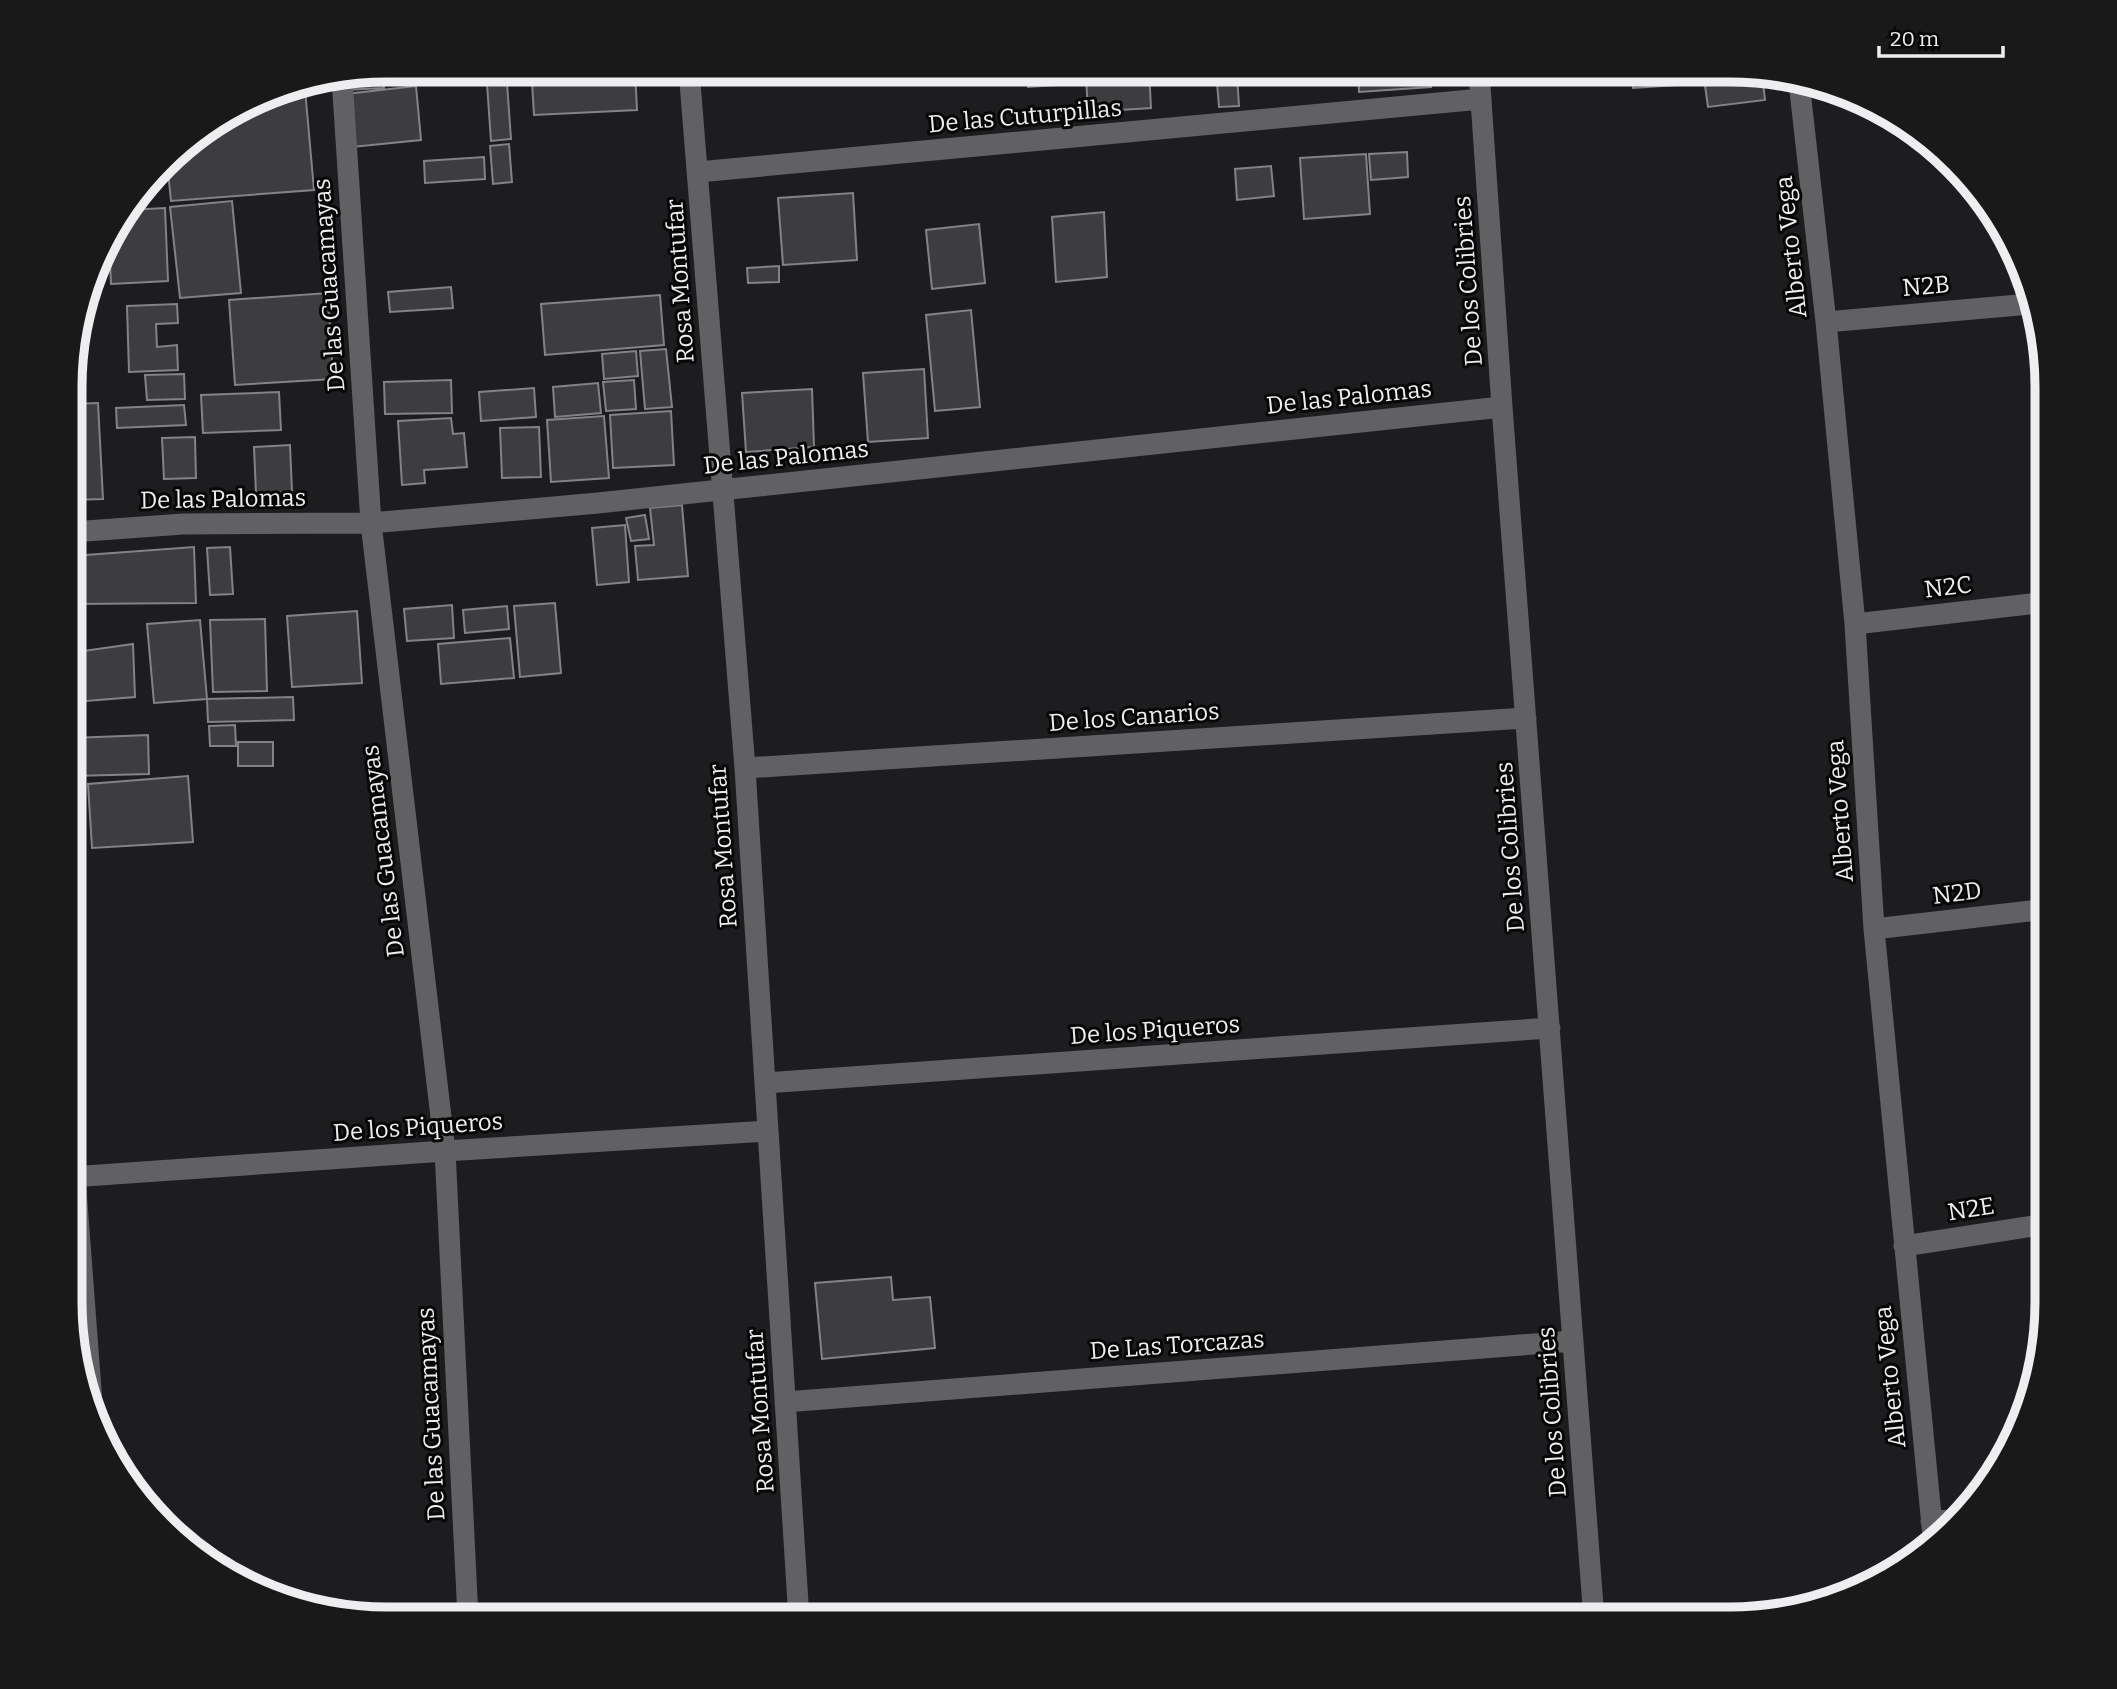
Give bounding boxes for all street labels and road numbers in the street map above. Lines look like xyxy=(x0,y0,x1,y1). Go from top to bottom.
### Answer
street label: De las Cuturpillas xyxy=(927,94,1123,138)
street label: Alberto Vega xyxy=(1770,175,1812,319)
street label: De las Guacamayas xyxy=(308,178,350,392)
street label: De los Colibries xyxy=(1448,195,1488,367)
street label: Rosa Montufar xyxy=(660,198,700,364)
street label: N2B xyxy=(1901,270,1951,302)
street label: De las Palomas xyxy=(1265,374,1433,420)
street label: De las Palomas xyxy=(702,434,870,480)
street label: De las Palomas xyxy=(140,484,306,514)
street label: N2C xyxy=(1923,570,1973,604)
street label: De los Canarios xyxy=(1048,697,1220,737)
street label: Alberto Vega xyxy=(1821,739,1859,883)
street label: De las Guacamayas xyxy=(356,743,410,959)
street label: De los Colibries xyxy=(1490,761,1530,933)
street label: Rosa Montufar xyxy=(703,763,743,929)
street label: N2D xyxy=(1931,876,1983,910)
street label: De los Piqueros xyxy=(1069,1010,1241,1050)
street label: De los Piqueros xyxy=(332,1107,504,1147)
street label: N2E xyxy=(1946,1191,1996,1227)
street label: Alberto Vega xyxy=(1869,1305,1911,1449)
street label: De las Guacamayas xyxy=(411,1307,451,1521)
street label: De Las Torcazas xyxy=(1089,1325,1265,1365)
street label: De los Colibries xyxy=(1532,1326,1572,1498)
street label: Rosa Montufar xyxy=(740,1328,780,1494)

